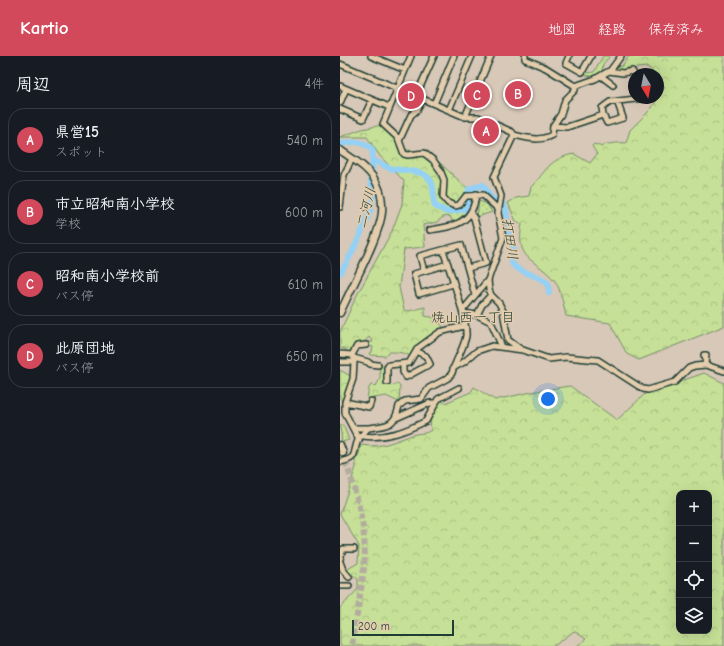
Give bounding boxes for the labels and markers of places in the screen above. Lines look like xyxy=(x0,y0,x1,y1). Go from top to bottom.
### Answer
pin: B xyxy=(505,79,531,109)
pin: C xyxy=(464,80,490,110)
pin: D xyxy=(398,81,424,111)
pin: A xyxy=(473,116,499,146)

